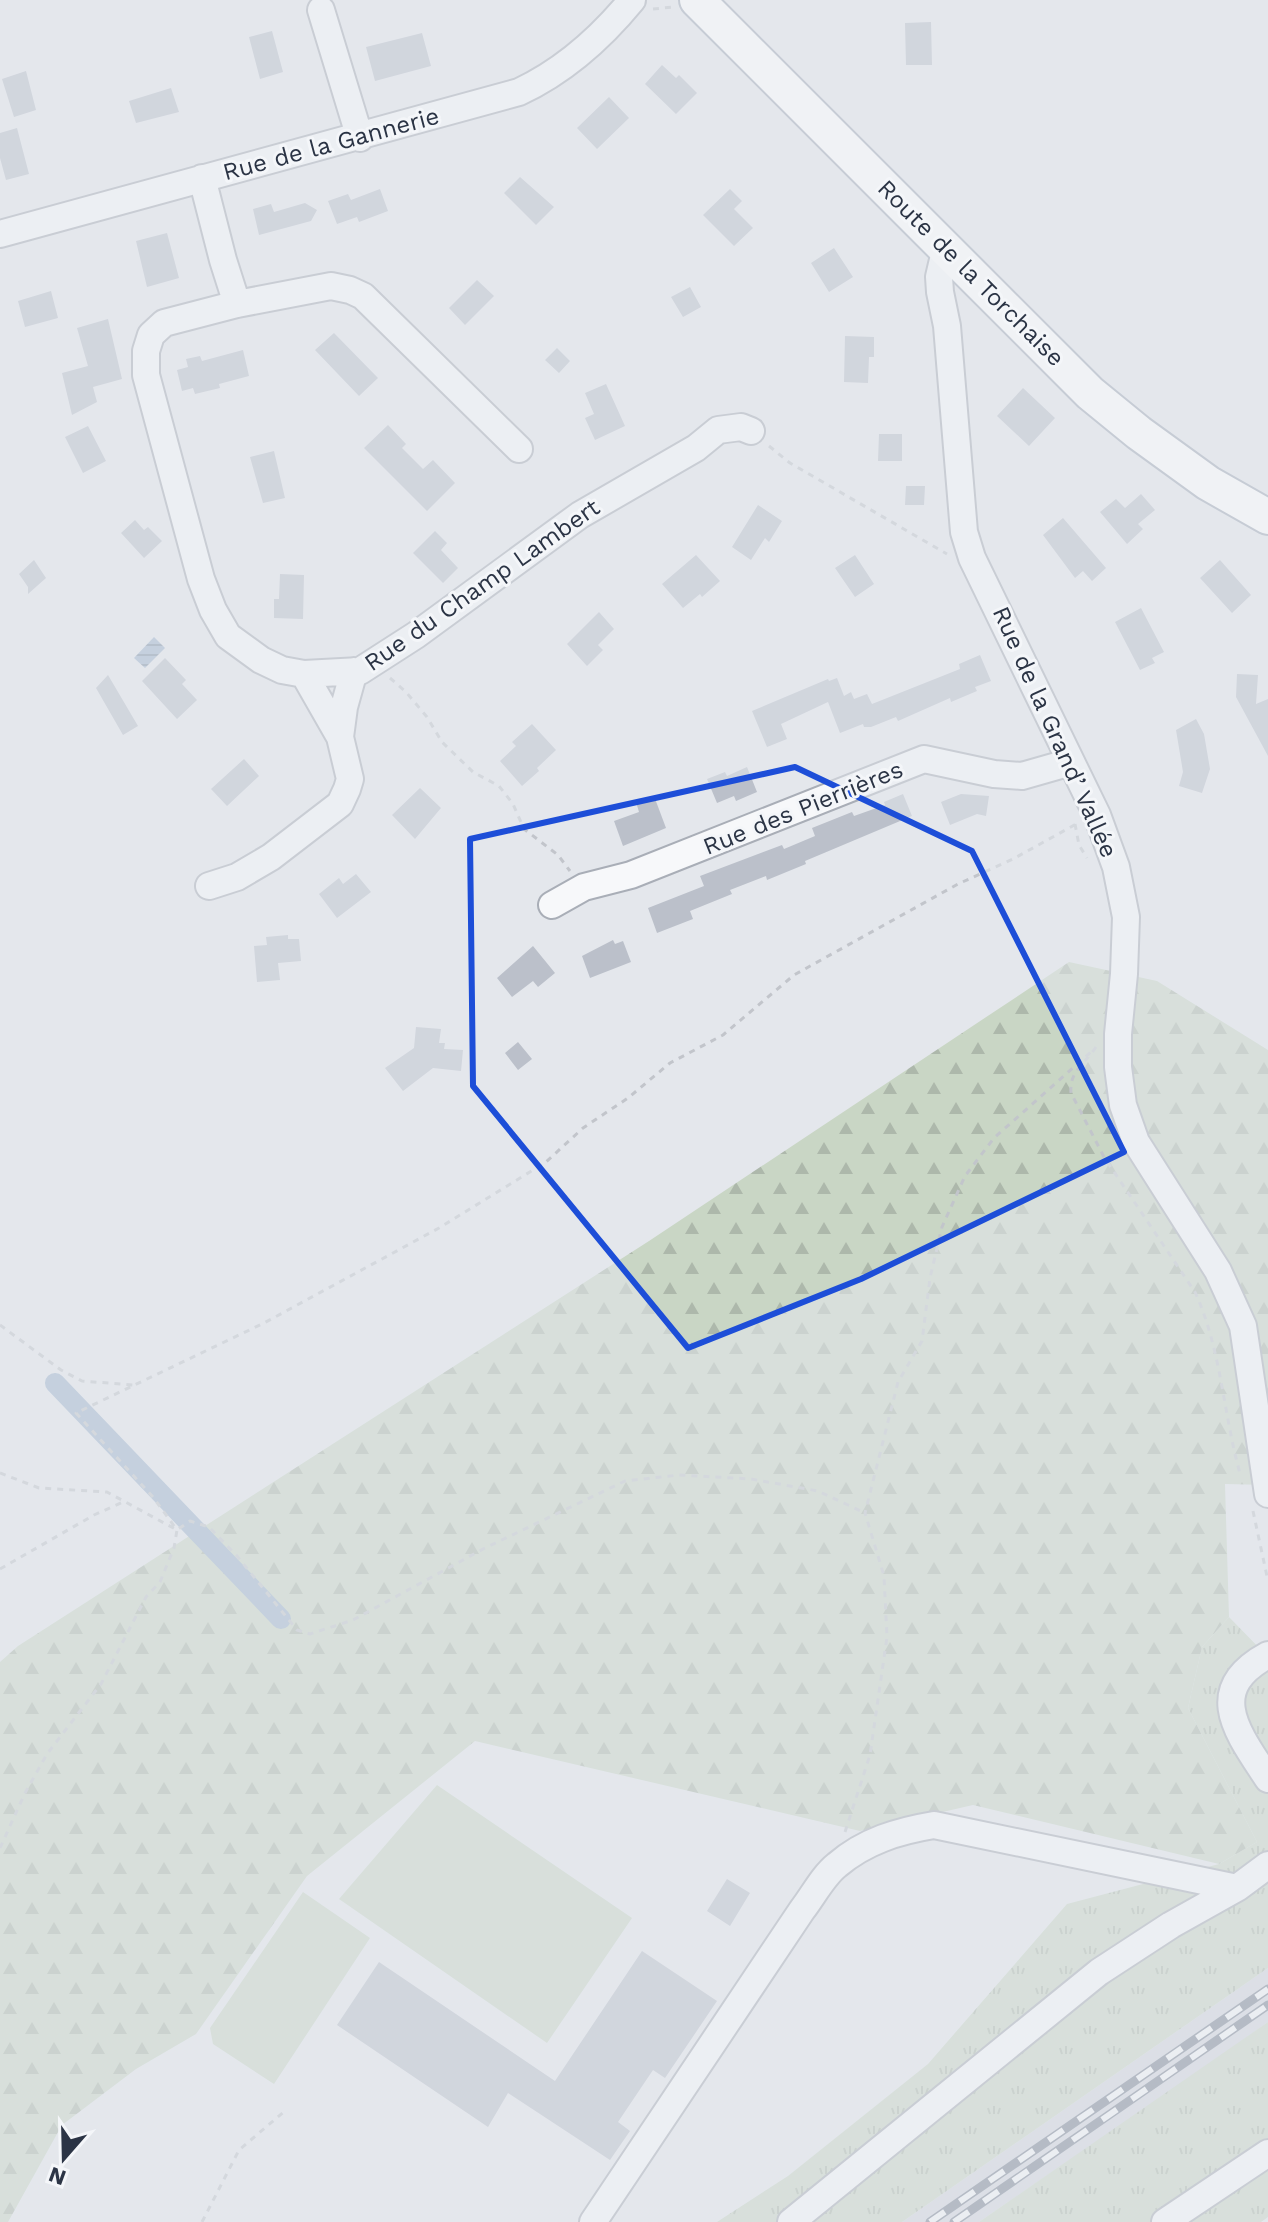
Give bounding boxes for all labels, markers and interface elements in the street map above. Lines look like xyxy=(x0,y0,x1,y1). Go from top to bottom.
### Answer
street label: Rue de la Gannerie xyxy=(220,102,442,186)
street label: Route de la Torchaise xyxy=(872,174,1070,372)
street label: Rue du Champ Lambert xyxy=(359,493,605,677)
street label: Rue de la Grand’ Vallée xyxy=(987,602,1123,862)
street label: Rue des Pierrières xyxy=(699,755,907,861)
north arrow xyxy=(24,2118,104,2198)
text: N xyxy=(45,2162,69,2191)

